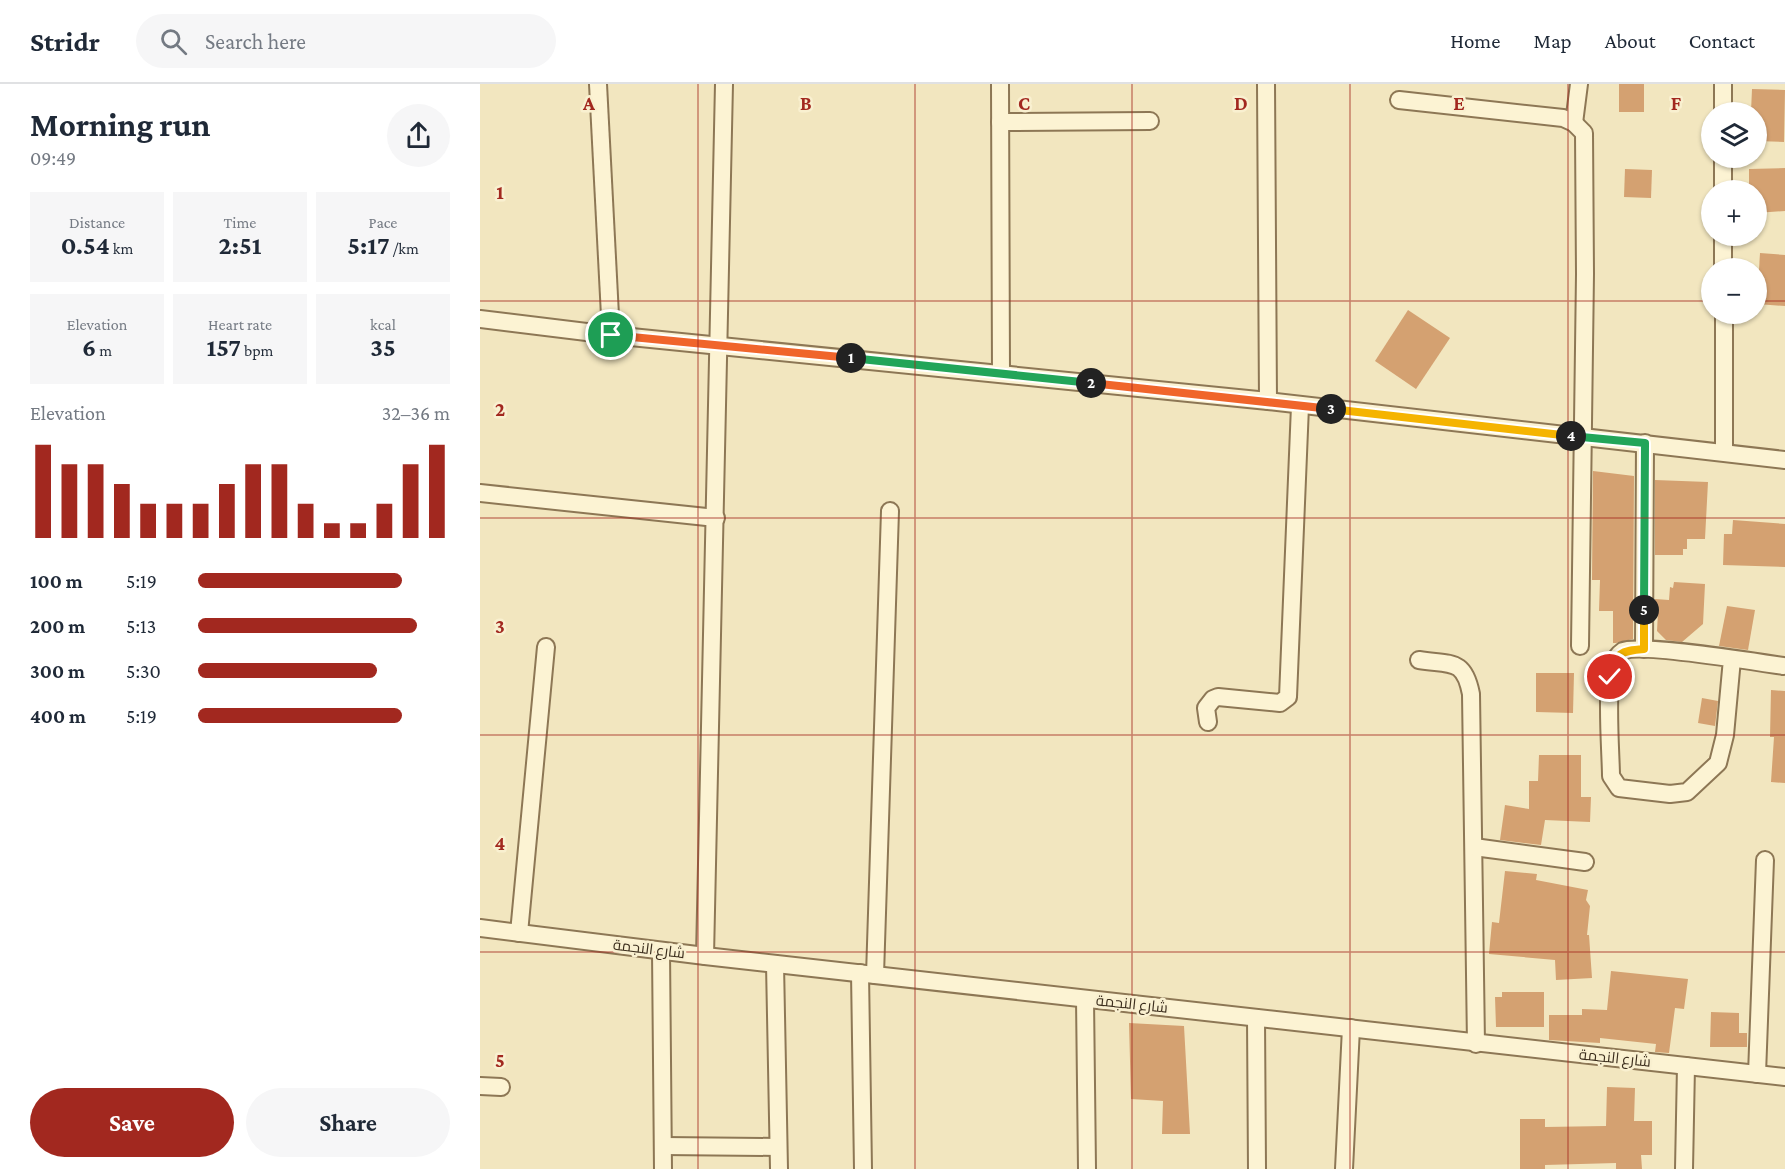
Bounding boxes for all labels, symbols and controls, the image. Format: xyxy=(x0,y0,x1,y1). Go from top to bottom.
search box xyxy=(136,14,556,68)
icon: search xyxy=(157,25,190,58)
text: Stridr xyxy=(30,26,100,57)
text: Search here xyxy=(205,29,306,54)
text: Home xyxy=(1450,29,1500,53)
text: Map xyxy=(1533,29,1572,53)
text: About xyxy=(1605,29,1656,53)
text: Contact xyxy=(1689,29,1755,53)
text: A xyxy=(582,92,596,114)
text: B xyxy=(800,92,812,114)
text: C xyxy=(1018,92,1030,114)
text: D xyxy=(1234,92,1248,114)
text: E xyxy=(1453,92,1465,114)
text: F xyxy=(1671,92,1682,114)
map controls xyxy=(1701,102,1767,324)
button: layers xyxy=(1701,102,1767,168)
button: share xyxy=(387,104,450,167)
text: Morning run xyxy=(30,106,211,143)
text: 09:49 xyxy=(30,147,76,169)
button: + xyxy=(1701,180,1767,246)
text: 1 xyxy=(496,181,504,203)
text: Distance xyxy=(69,214,125,231)
text: Time xyxy=(224,214,256,231)
text: Pace xyxy=(369,214,397,231)
text: 0.54 xyxy=(61,231,110,260)
text: 2:51 xyxy=(219,231,261,260)
text: 5:17 xyxy=(347,231,390,260)
text: km xyxy=(110,240,133,257)
text: /km xyxy=(390,240,419,257)
button: − xyxy=(1701,258,1767,324)
pin xyxy=(585,309,636,360)
text: Elevation xyxy=(67,316,127,333)
text: Heart rate xyxy=(208,316,272,333)
text: kcal xyxy=(370,316,396,333)
icon: arrive xyxy=(594,318,627,351)
text: 6 xyxy=(82,333,96,362)
text: 157 xyxy=(207,333,241,362)
text: 35 xyxy=(370,333,396,362)
text: m xyxy=(96,342,112,359)
text: bpm xyxy=(241,342,273,359)
pin: 1 xyxy=(836,343,866,373)
text: 1 xyxy=(848,349,854,366)
pin: 2 xyxy=(1076,368,1106,398)
text: 2 xyxy=(1087,374,1095,391)
pin: 3 xyxy=(1316,394,1346,424)
text: 2 xyxy=(495,398,505,420)
text: 3 xyxy=(1327,400,1335,417)
text: Elevation xyxy=(30,402,106,424)
text: 32–36 m xyxy=(382,402,450,424)
pin: 4 xyxy=(1556,421,1586,451)
text: 4 xyxy=(1567,427,1575,444)
text: 100 m xyxy=(30,570,83,592)
text: 5:19 xyxy=(126,570,157,592)
pin: 5 xyxy=(1629,595,1659,625)
text: 5 xyxy=(1640,601,1648,618)
text: 200 m xyxy=(30,615,85,637)
text: 5:13 xyxy=(126,615,156,637)
text: 3 xyxy=(495,615,505,637)
pin xyxy=(1584,651,1635,702)
text: 300 m xyxy=(30,660,85,682)
text: 5:30 xyxy=(126,660,161,682)
icon: check xyxy=(1593,660,1626,693)
text: 400 m xyxy=(30,705,86,727)
text: 5:19 xyxy=(126,705,157,727)
text: 4 xyxy=(495,832,506,854)
street label: شارع النجمة xyxy=(612,937,686,964)
street label: شارع النجمة xyxy=(1095,992,1169,1019)
street label: شارع النجمة xyxy=(1578,1046,1652,1073)
text: 5 xyxy=(495,1049,505,1071)
button: Save xyxy=(30,1088,234,1157)
button: Share xyxy=(246,1088,450,1157)

